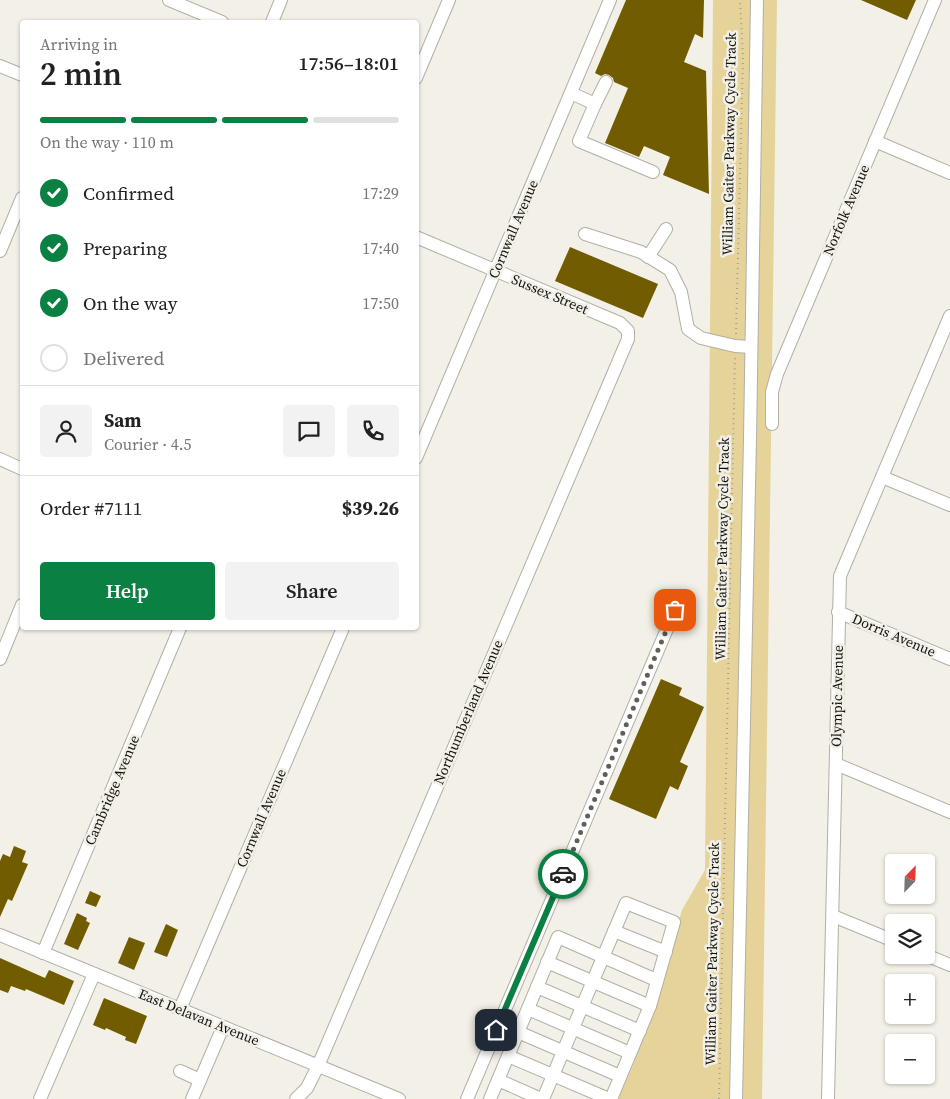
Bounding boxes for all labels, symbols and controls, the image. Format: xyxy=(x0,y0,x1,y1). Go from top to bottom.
street label: William Gaiter Parkway Cycle Track xyxy=(717,32,741,256)
text: Arriving in xyxy=(40,33,118,55)
text: 17:56–18:01 xyxy=(299,50,399,76)
text: 2 min xyxy=(40,52,122,96)
text: On the way · 110 m xyxy=(40,131,174,153)
street label: Norfolk Avenue xyxy=(818,161,874,259)
street label: Cornwall Avenue xyxy=(483,176,543,282)
icon: check xyxy=(40,179,68,207)
text: Confirmed xyxy=(83,180,174,206)
text: 17:29 xyxy=(362,182,399,204)
icon: check xyxy=(40,234,68,262)
text: Preparing xyxy=(83,235,167,261)
text: 17:40 xyxy=(362,237,399,259)
street label: Sussex Street xyxy=(509,269,592,319)
icon: check xyxy=(40,289,68,317)
text: On the way xyxy=(83,290,178,316)
text: 17:50 xyxy=(362,292,399,314)
text: Delivered xyxy=(83,345,164,371)
button: person xyxy=(40,405,92,457)
button: chat xyxy=(283,405,335,457)
button: phone xyxy=(347,405,399,457)
text: Sam xyxy=(104,407,142,433)
text: Courier · 4.5 xyxy=(104,433,192,455)
street label: William Gaiter Parkway Cycle Track xyxy=(710,437,734,661)
text: Order #7111 xyxy=(40,495,142,521)
text: $39.26 xyxy=(342,495,399,521)
button: Help xyxy=(40,562,215,620)
button: Share xyxy=(225,562,399,620)
pin xyxy=(654,589,696,631)
icon: bag xyxy=(661,596,689,624)
street label: Dorris Avenue xyxy=(849,608,939,662)
street label: Northumberland Avenue xyxy=(428,637,508,787)
street label: Olympic Avenue xyxy=(826,645,848,747)
street label: Cambridge Avenue xyxy=(80,732,144,848)
street label: Cornwall Avenue xyxy=(231,765,291,871)
street label: William Gaiter Parkway Cycle Track xyxy=(700,842,724,1066)
courier xyxy=(538,849,588,899)
north arrow xyxy=(885,854,935,904)
map controls xyxy=(885,854,935,1084)
icon: car xyxy=(549,860,577,888)
button: layers xyxy=(885,914,935,964)
button: + xyxy=(885,974,935,1024)
street label: East Delavan Avenue xyxy=(136,984,262,1050)
pin xyxy=(475,1009,517,1051)
icon: home xyxy=(482,1016,510,1044)
button: − xyxy=(885,1034,935,1084)

